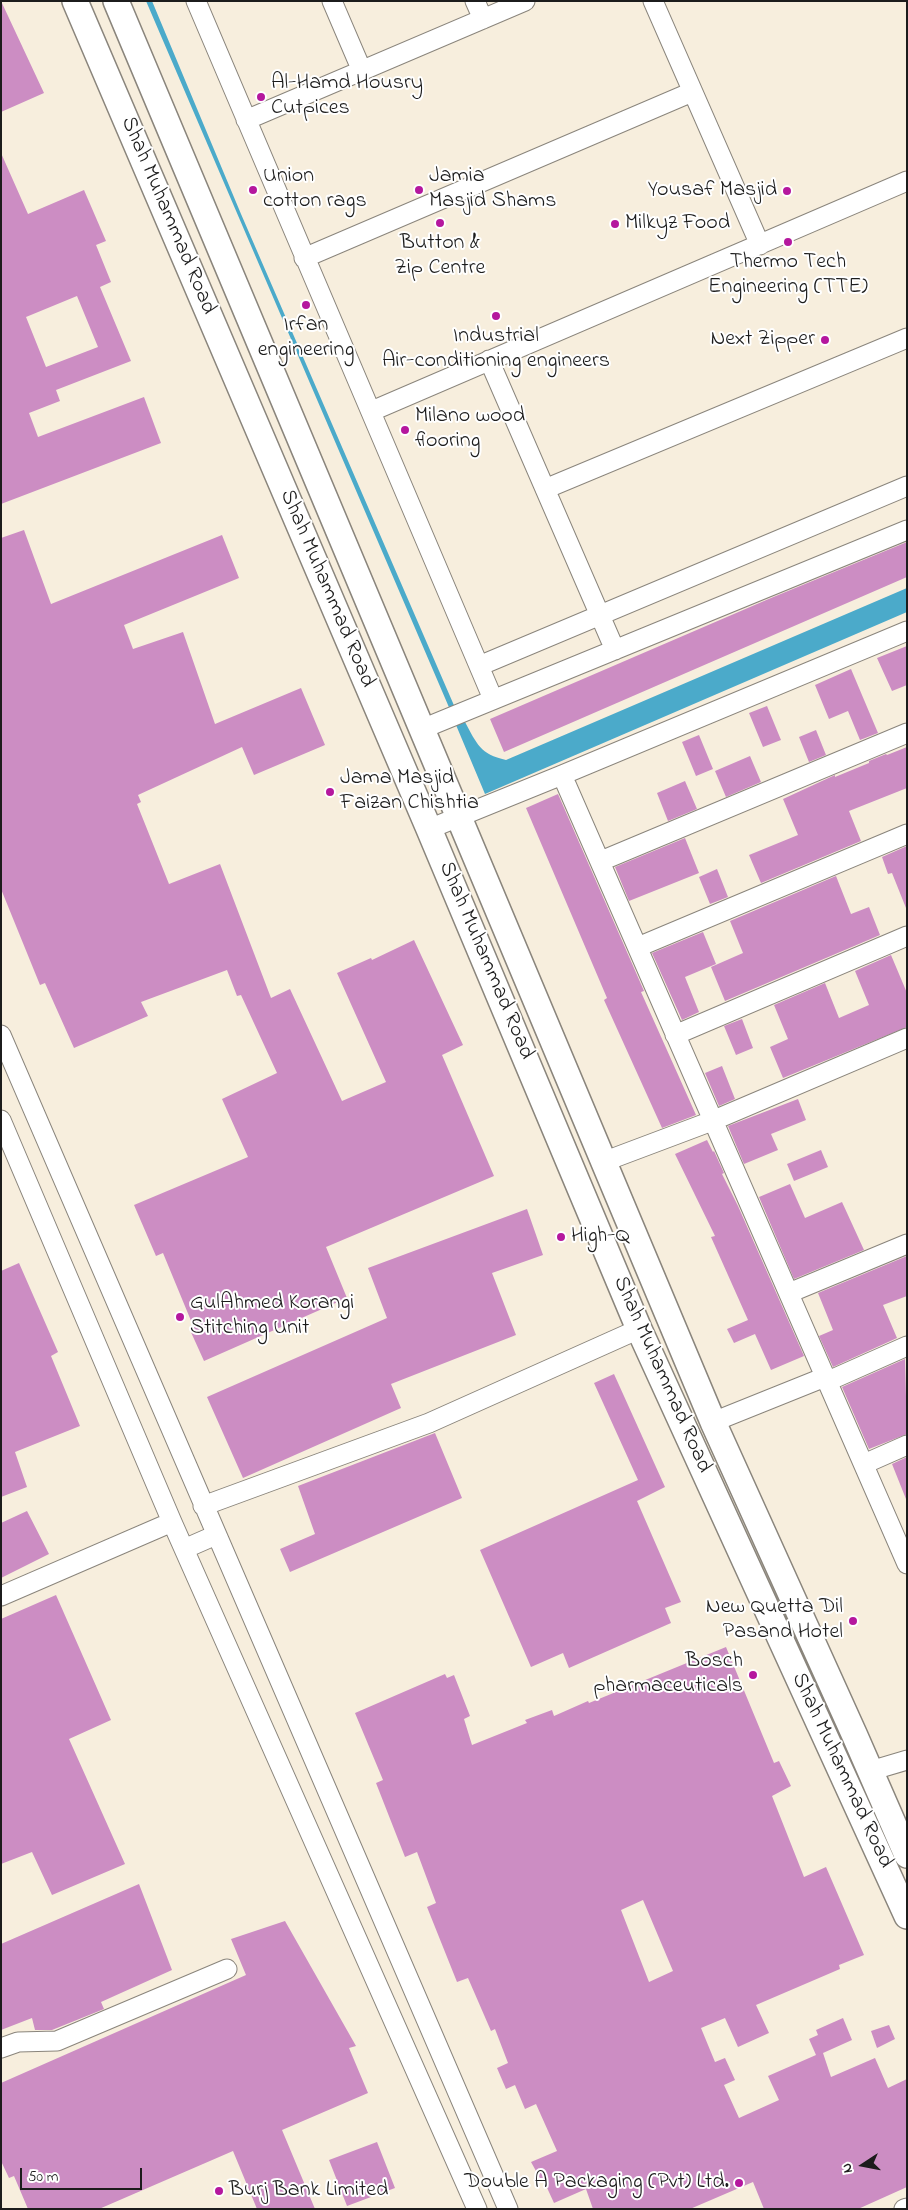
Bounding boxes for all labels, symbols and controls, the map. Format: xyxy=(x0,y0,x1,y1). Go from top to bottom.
place label: Al-Hamd Housry Cutpices xyxy=(271,71,423,122)
marker: Al-Hamd Housry Cutpices xyxy=(255,91,267,103)
street label: Shah Muhammad Road xyxy=(113,113,221,319)
place label: Union cotton rags xyxy=(263,164,367,215)
place label: Jamia Masjid Shams xyxy=(429,164,556,215)
place label: Yousaf Masjid xyxy=(648,178,777,204)
marker: Union cotton rags xyxy=(247,184,259,196)
marker: Jamia Masjid Shams xyxy=(413,184,425,196)
marker: Yousaf Masjid xyxy=(781,185,793,197)
place label: Milkyz Food xyxy=(625,211,730,237)
marker: Button & Zip Centre xyxy=(434,217,446,229)
marker: Milkyz Food xyxy=(609,218,621,230)
place label: Button & Zip Centre xyxy=(395,231,485,282)
marker: Thermo Tech Engineering (TTE) xyxy=(782,236,794,248)
place label: Thermo Tech Engineering (TTE) xyxy=(708,250,868,302)
marker: Irfan engineering xyxy=(300,299,312,311)
marker: Industrial Air-conditioning engineers xyxy=(490,310,502,322)
place label: Irfan engineering xyxy=(258,313,354,364)
place label: Industrial Air-conditioning engineers xyxy=(382,324,610,376)
place label: Next Zipper xyxy=(710,327,815,353)
marker: Next Zipper xyxy=(819,334,831,346)
place label: Milano wood flooring xyxy=(415,404,525,456)
marker: Milano wood flooring xyxy=(399,424,411,436)
street label: Shah Muhammad Road xyxy=(272,486,380,692)
place label: Jama Masjid Faizan Chishtia xyxy=(340,766,479,818)
marker: Jama Masjid Faizan Chishtia xyxy=(324,786,336,798)
street label: Shah Muhammad Road xyxy=(431,858,539,1064)
place label: High-Q xyxy=(571,1224,630,1250)
marker: High-Q xyxy=(555,1231,567,1243)
street label: Shah Muhammad Road xyxy=(606,1273,716,1477)
place label: GulAhmed Korangi Stitching Unit xyxy=(190,1291,354,1342)
marker: GulAhmed Korangi Stitching Unit xyxy=(174,1311,186,1323)
place label: New Quetta Dil Pasand Hotel xyxy=(706,1595,843,1646)
marker: New Quetta Dil Pasand Hotel xyxy=(847,1615,859,1627)
place label: Bosch pharmaceuticals xyxy=(594,1649,743,1700)
marker: Bosch pharmaceuticals xyxy=(747,1669,759,1681)
street label: Shah Muhammad Road xyxy=(784,1669,898,1873)
north arrow xyxy=(838,2140,888,2190)
scale bar xyxy=(22,2158,145,2190)
text: N xyxy=(837,2161,859,2175)
text: 50 m xyxy=(28,2166,58,2188)
place label: Double A Packaging (Pvt) Ltd. xyxy=(464,2170,729,2196)
marker: Double A Packaging (Pvt) Ltd. xyxy=(733,2177,745,2189)
place label: Burj Bank Limited xyxy=(229,2178,388,2204)
marker: Burj Bank Limited xyxy=(213,2185,225,2197)

